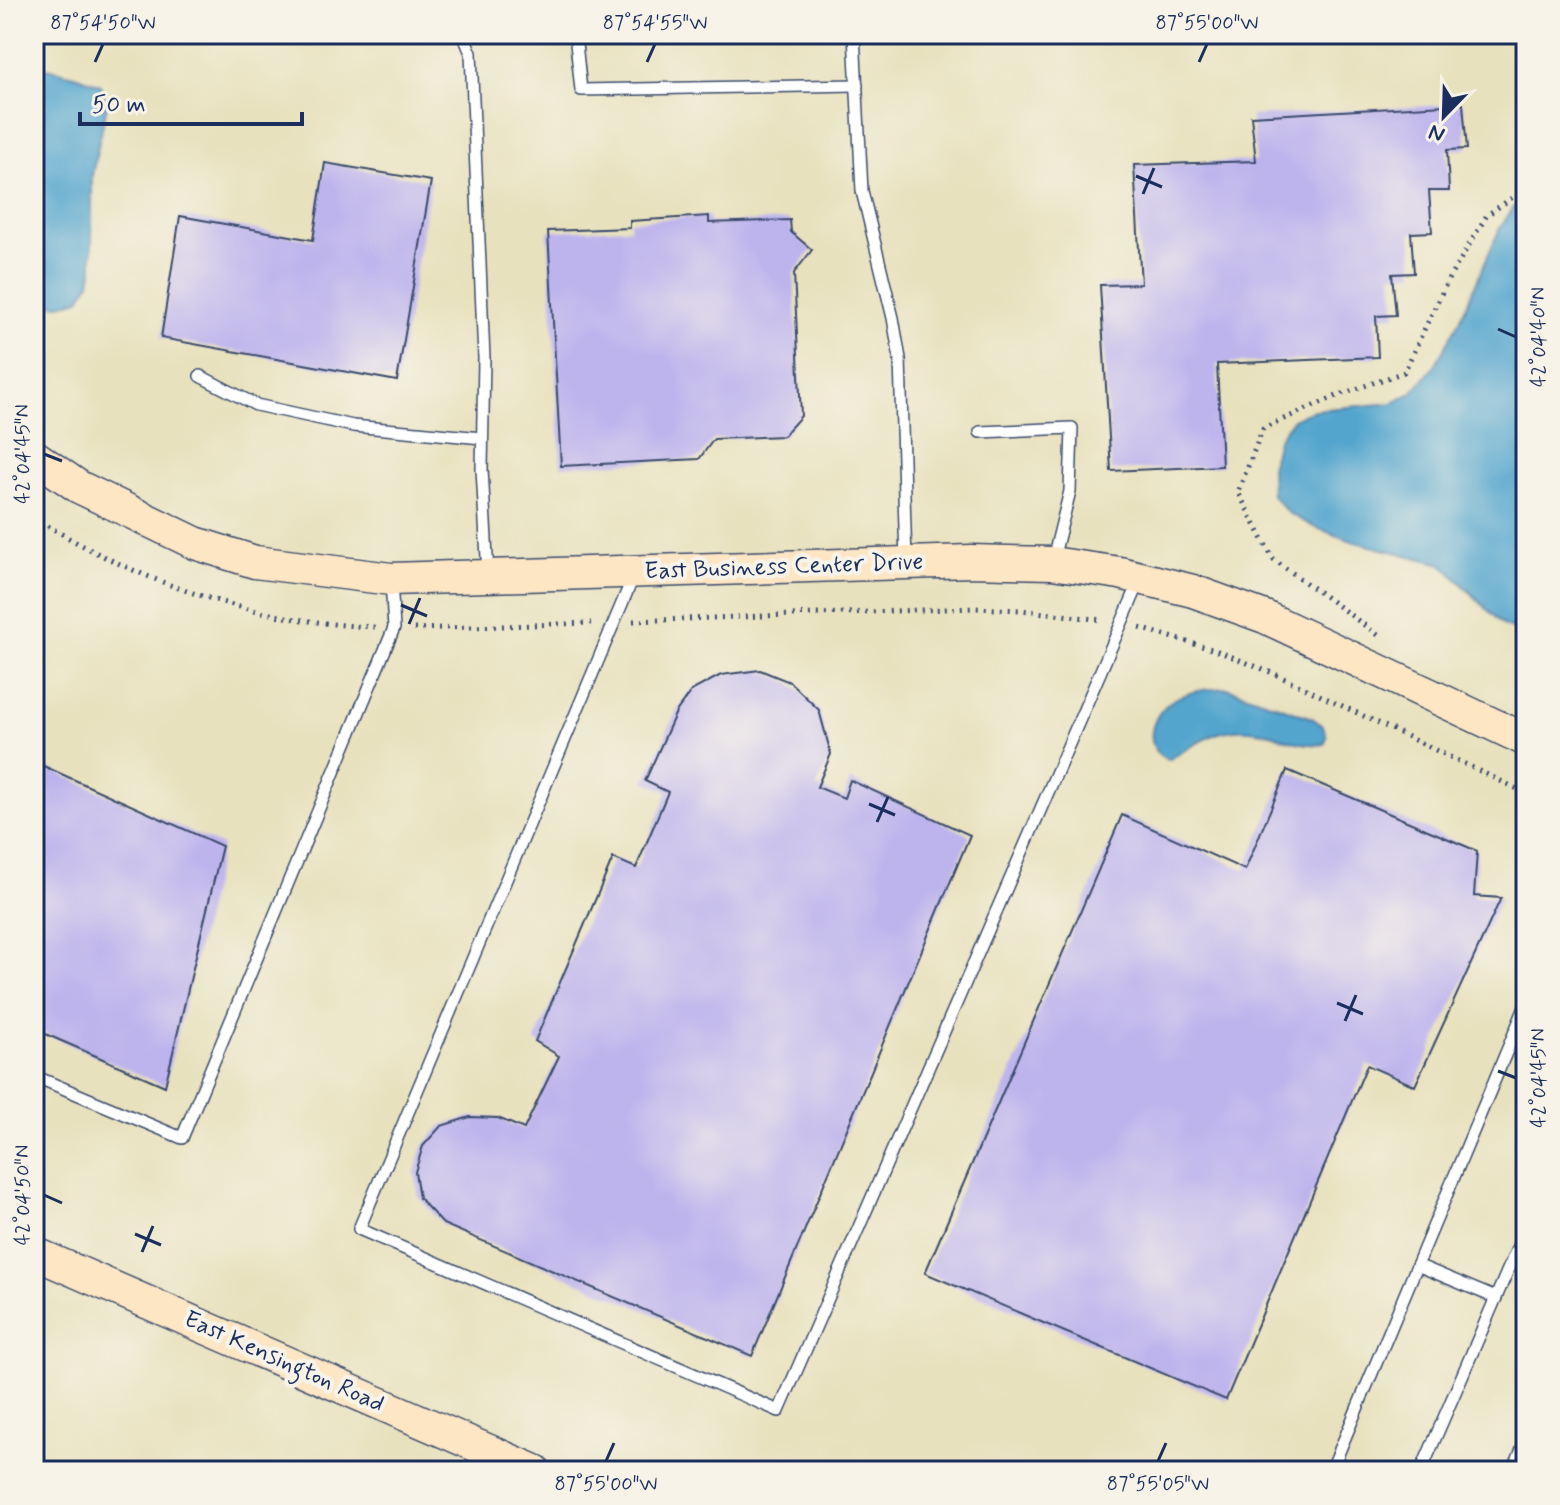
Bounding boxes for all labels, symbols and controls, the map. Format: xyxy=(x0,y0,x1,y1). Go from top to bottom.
text: 87°54'50"W xyxy=(50,10,156,37)
text: 87°54'55"W xyxy=(603,10,707,37)
text: 87°55'00"W xyxy=(1155,10,1259,37)
scale bar xyxy=(80,76,302,126)
north arrow xyxy=(1404,76,1484,156)
text: 50 m xyxy=(92,90,146,121)
text: N xyxy=(1425,117,1449,148)
text: 42°04'40"N xyxy=(1526,287,1553,387)
text: 42°04'45"N xyxy=(10,404,37,504)
street label: East Business Center Drive xyxy=(644,547,924,587)
text: 42°04'45"N xyxy=(1526,1028,1553,1128)
text: 42°04'50"N xyxy=(10,1145,37,1245)
street label: East Kensington Road xyxy=(178,1304,389,1423)
text: 87°55'00"W xyxy=(554,1471,658,1498)
text: 87°55'05"W xyxy=(1107,1471,1209,1498)

